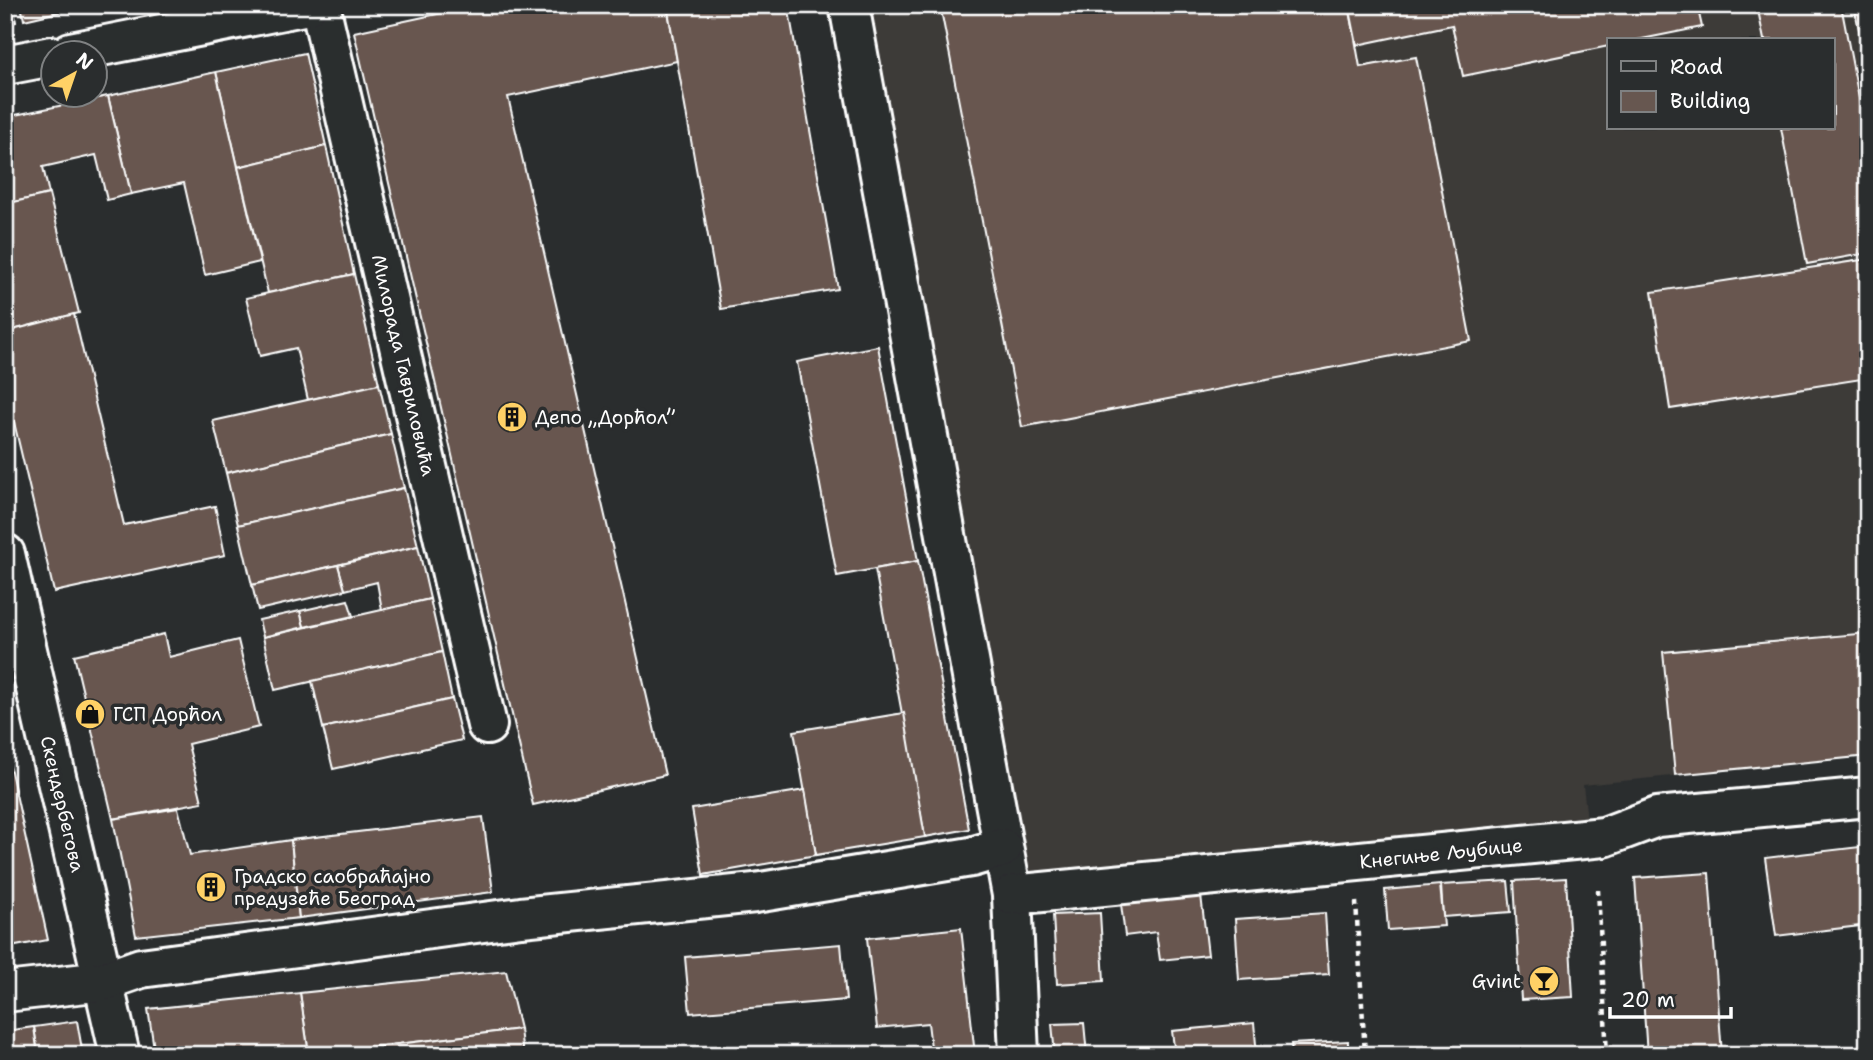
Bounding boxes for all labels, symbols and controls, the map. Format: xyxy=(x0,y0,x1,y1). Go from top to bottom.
north arrow xyxy=(38,38,108,108)
legend xyxy=(1607,38,1834,130)
text: N xyxy=(71,47,98,76)
text: Road xyxy=(1670,53,1723,81)
text: Building xyxy=(1670,87,1750,115)
street label: Милорада Гавриловића xyxy=(366,252,441,478)
building icon: Депо „Дорћол” xyxy=(495,400,529,434)
place label: Депо „Дорћол” xyxy=(535,405,676,430)
shop icon: ГСП Дорћол xyxy=(73,697,107,731)
place label: ГСП Дорћол xyxy=(113,702,223,727)
street label: Скендербегова xyxy=(35,734,90,875)
street label: Кнегиње Љубице xyxy=(1358,833,1524,874)
place label: Градско саобраћајно предузеће Београд xyxy=(234,864,431,911)
building icon: Градско саобраћајно предузеће Београд xyxy=(194,870,228,904)
bar icon: Gvint xyxy=(1527,964,1561,998)
place label: Gvint xyxy=(1472,969,1521,994)
scale bar xyxy=(1610,976,1731,1020)
text: 20 m xyxy=(1621,986,1675,1014)

